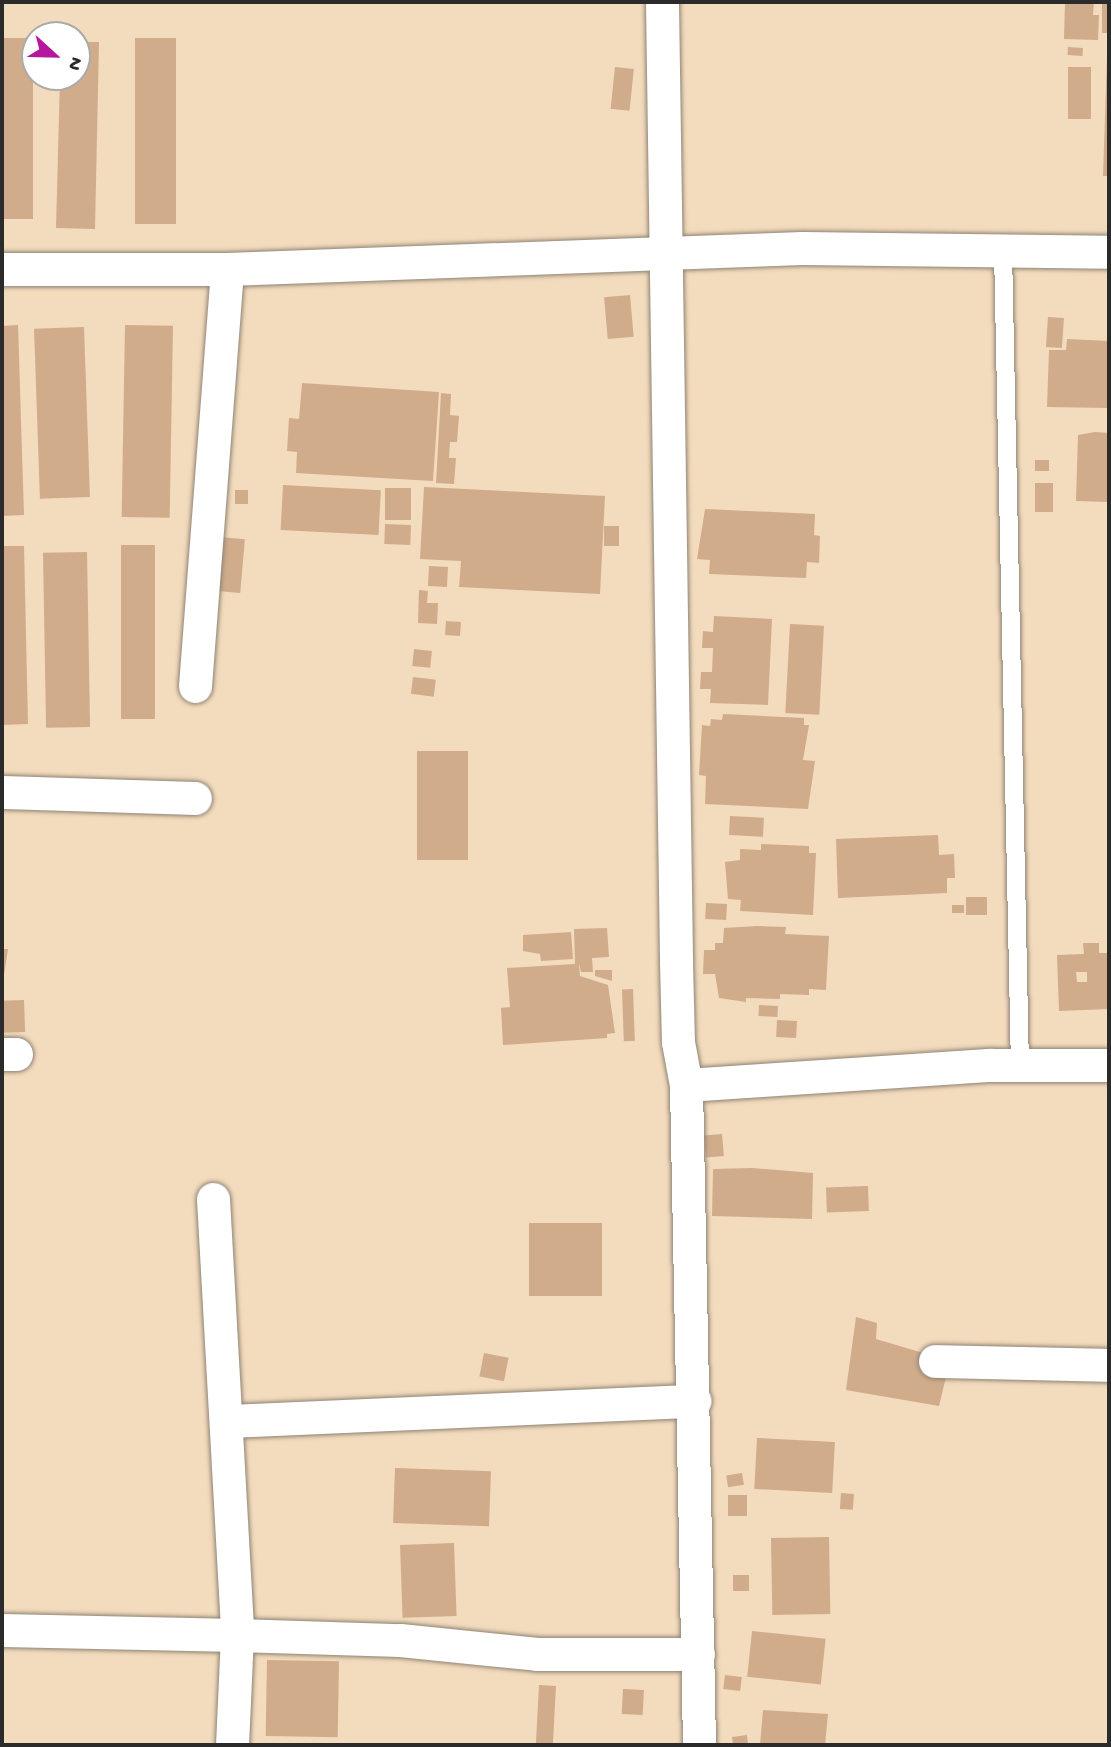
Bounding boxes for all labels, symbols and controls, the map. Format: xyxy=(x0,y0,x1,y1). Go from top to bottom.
north arrow xyxy=(21,21,91,91)
text: N xyxy=(61,53,87,73)

